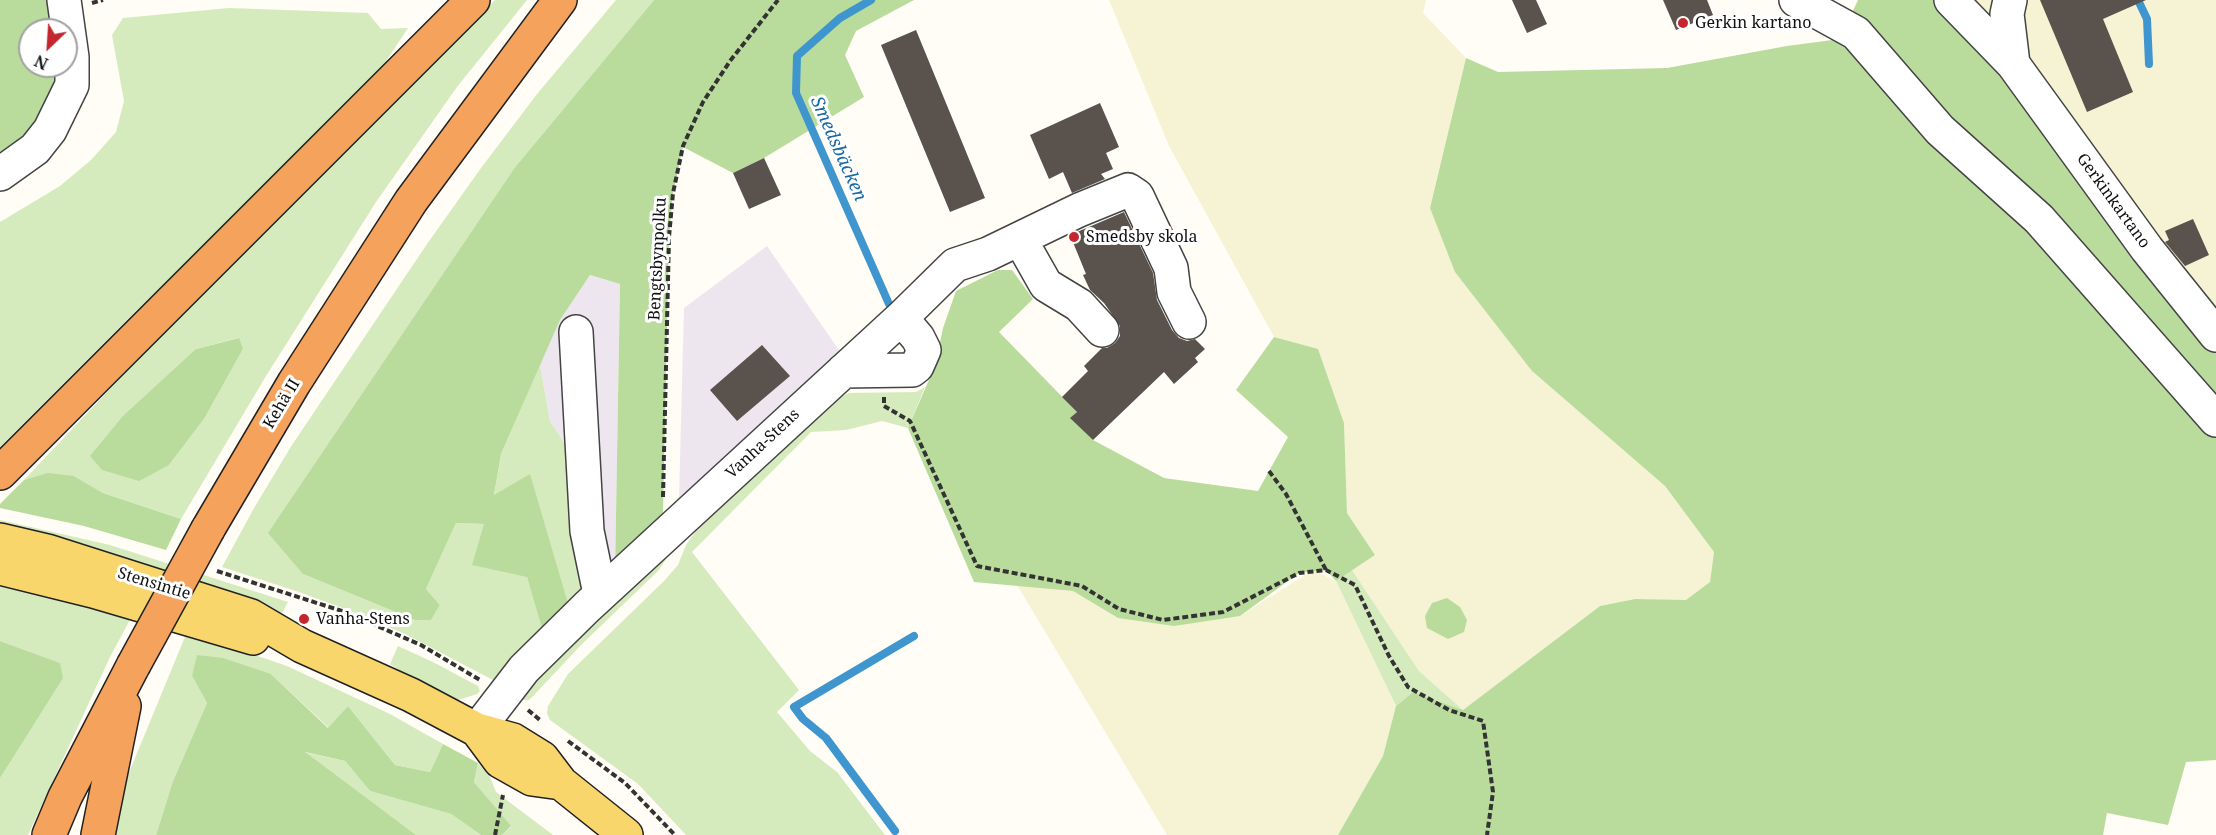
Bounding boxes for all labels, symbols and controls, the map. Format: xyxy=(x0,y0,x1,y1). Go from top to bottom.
place label: Gerkin kartano xyxy=(1695,13,1812,33)
marker: Gerkin kartano xyxy=(1676,16,1690,30)
north arrow xyxy=(18,18,78,78)
text: N xyxy=(31,50,52,75)
water label: Smedsbäcken xyxy=(805,93,871,205)
street label: Gerkinkartano xyxy=(2072,150,2154,252)
street label: Bengtsbynpolku xyxy=(645,197,671,321)
place label: Smedsby skola xyxy=(1086,227,1198,247)
marker: Smedsby skola xyxy=(1067,230,1081,244)
street label: Kehä II xyxy=(260,376,304,432)
street label: Vanha-Stens xyxy=(722,405,804,483)
street label: Stensintie xyxy=(115,564,193,604)
place label: Vanha-Stens xyxy=(316,609,410,629)
marker: Vanha-Stens xyxy=(297,612,311,626)

